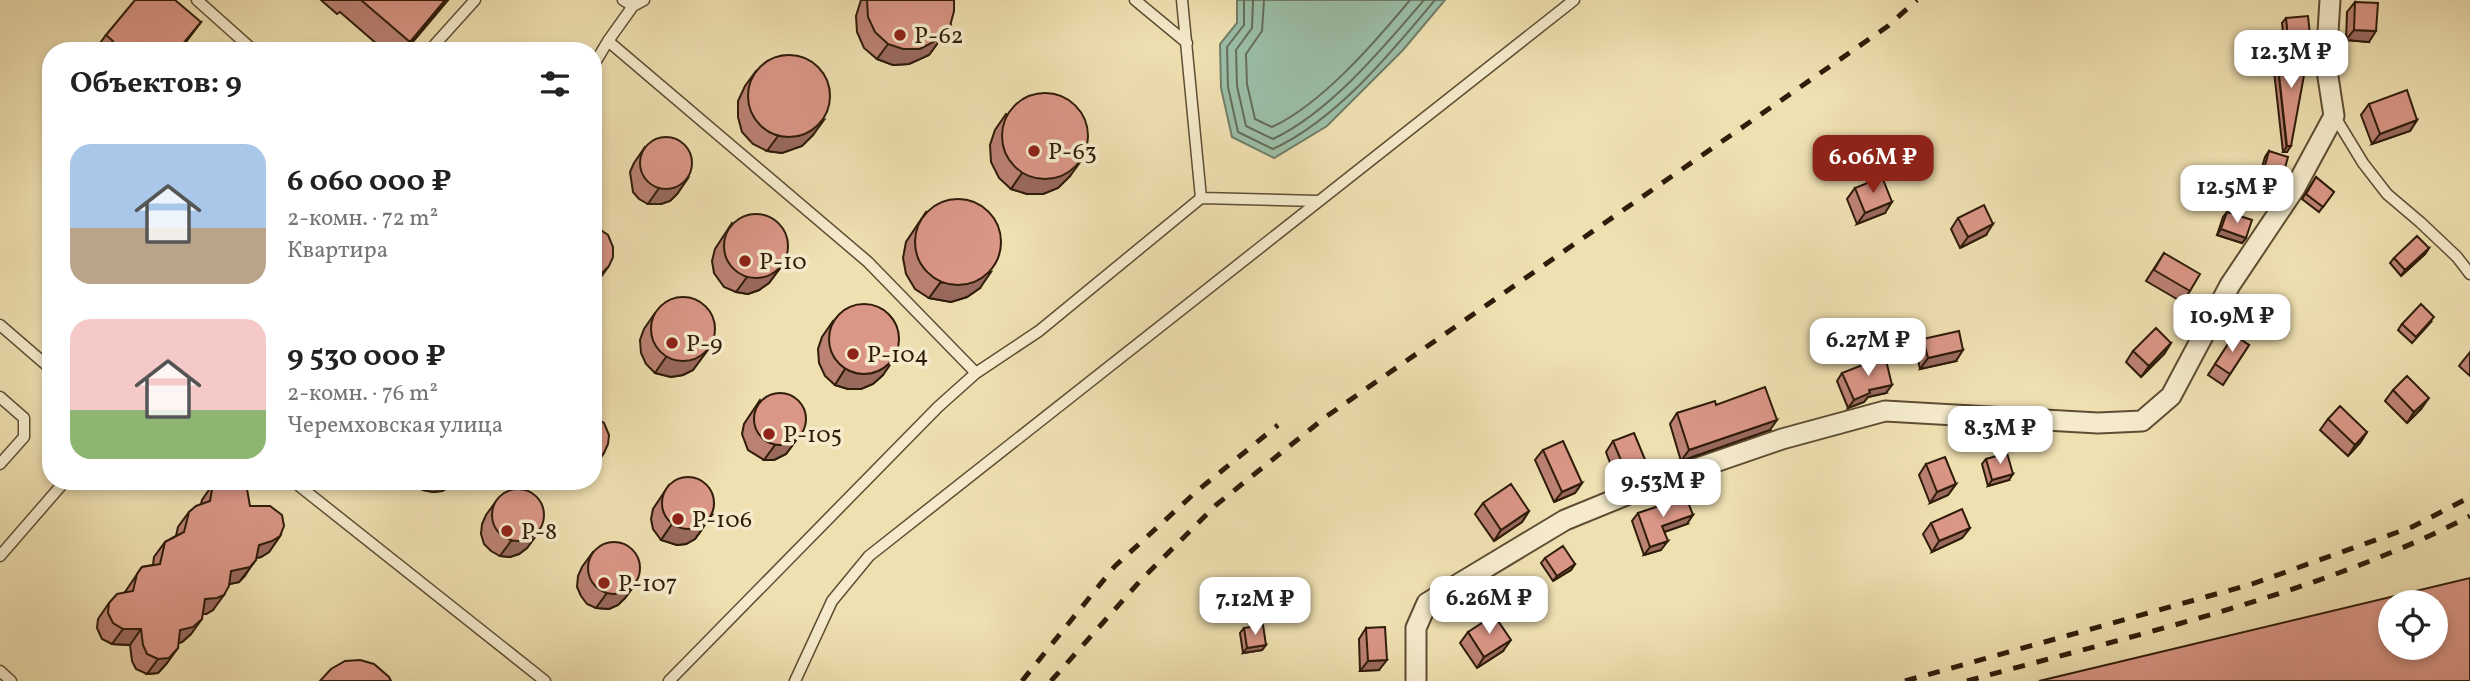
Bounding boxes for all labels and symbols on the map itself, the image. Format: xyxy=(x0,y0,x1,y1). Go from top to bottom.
place label: Р-62 xyxy=(914,20,964,54)
marker: Р-62 xyxy=(892,27,908,43)
pin: 12.3M ₽ xyxy=(2226,31,2356,90)
place label: Р-63 xyxy=(1048,136,1097,170)
pin: 6.06M ₽ xyxy=(1808,136,1938,195)
marker: Р-63 xyxy=(1026,143,1042,159)
pin: 12.5M ₽ xyxy=(2172,166,2302,225)
place label: Р-10 xyxy=(759,246,807,280)
marker: Р-10 xyxy=(737,253,753,269)
pin: 10.9M ₽ xyxy=(2167,294,2297,354)
pin: 6.27M ₽ xyxy=(1803,318,1933,378)
place label: Р-9 xyxy=(686,328,722,362)
marker: Р-9 xyxy=(664,335,680,351)
place label: Р-104 xyxy=(867,339,928,373)
marker: Р-104 xyxy=(845,346,861,362)
pin: 8.3M ₽ xyxy=(1943,406,2057,466)
place label: Р-105 xyxy=(783,419,842,453)
marker: Р-105 xyxy=(761,426,777,442)
pin: 9.53M ₽ xyxy=(1598,460,1728,519)
place label: Р-106 xyxy=(692,504,752,538)
marker: Р-106 xyxy=(670,511,686,527)
place label: Р-8 xyxy=(521,516,557,550)
marker: Р-8 xyxy=(499,523,515,539)
place label: Р-107 xyxy=(618,568,677,602)
marker: Р-107 xyxy=(596,575,612,591)
pin: 6.26M ₽ xyxy=(1424,576,1554,636)
pin: 7.12M ₽ xyxy=(1190,578,1320,637)

